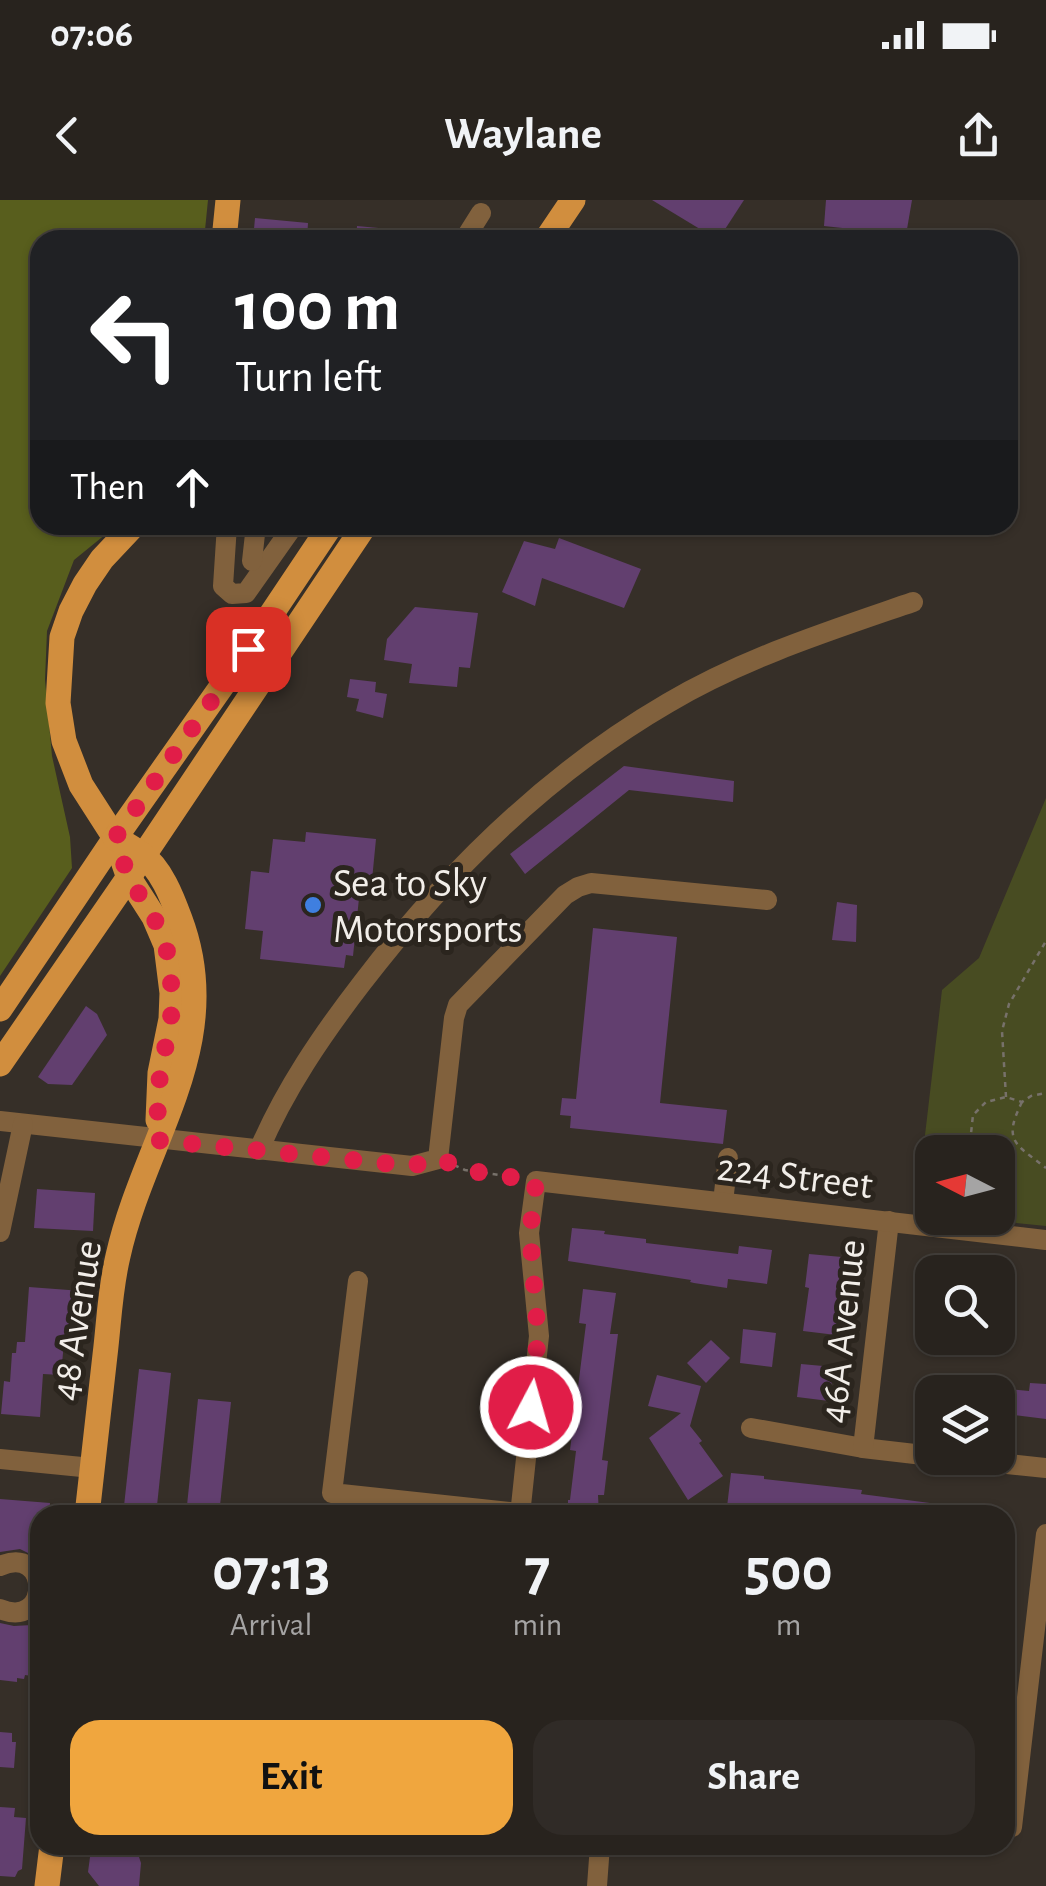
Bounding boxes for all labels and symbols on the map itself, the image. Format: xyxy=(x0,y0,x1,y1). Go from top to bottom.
pin xyxy=(206,607,291,692)
place label: Sea to Sky Motorsports xyxy=(333,864,523,950)
marker: Sea to Sky Motorsports xyxy=(302,894,324,916)
north arrow xyxy=(915,1135,1015,1235)
street label: 224 Street xyxy=(715,1148,875,1206)
street label: 48 Avenue xyxy=(45,1237,109,1403)
street label: 46A Avenue xyxy=(813,1237,873,1425)
position arrow xyxy=(479,1355,583,1459)

